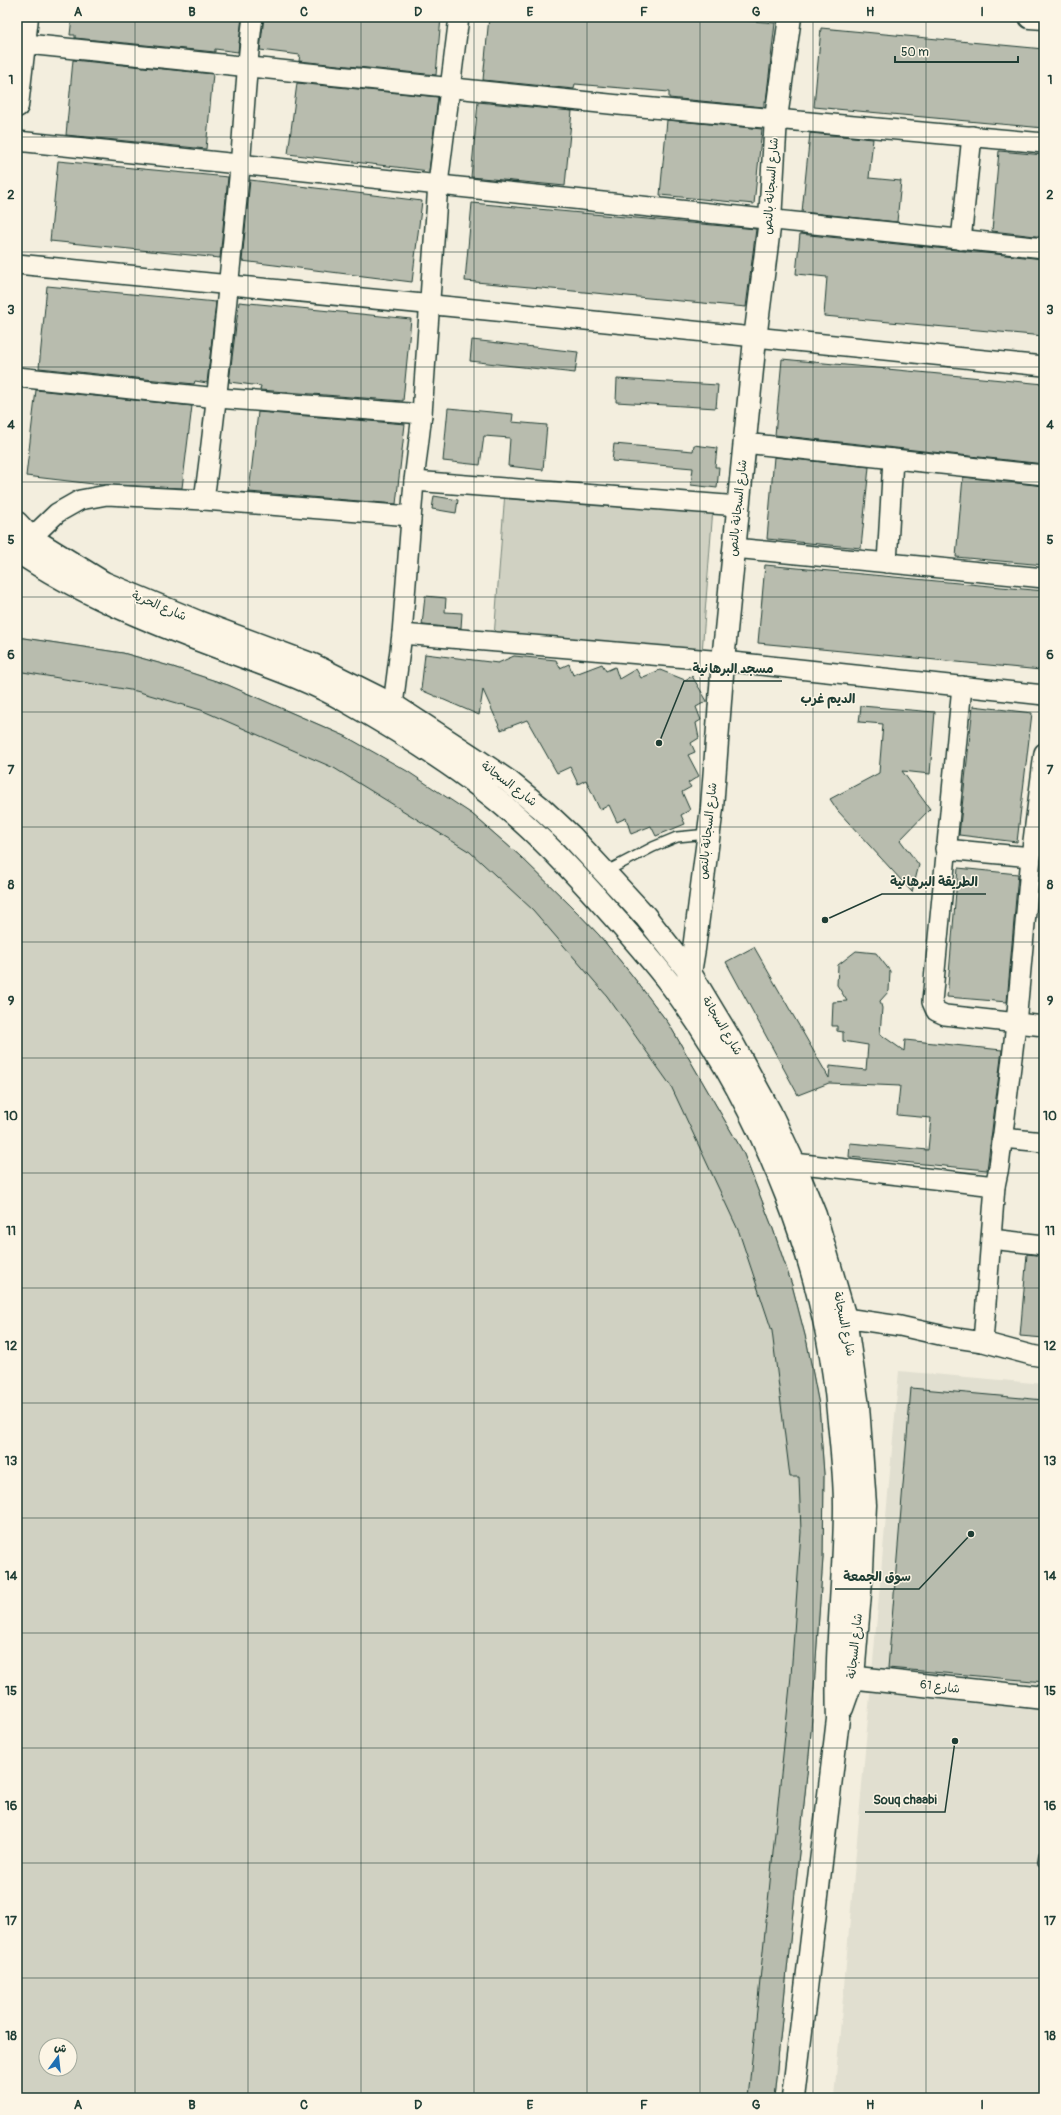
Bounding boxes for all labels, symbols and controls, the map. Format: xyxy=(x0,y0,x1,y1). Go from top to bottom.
text: A xyxy=(74,4,83,20)
text: B xyxy=(188,4,196,20)
text: C xyxy=(300,4,308,20)
text: D xyxy=(414,4,422,20)
text: E xyxy=(527,4,534,20)
text: F xyxy=(640,4,648,20)
text: G xyxy=(752,4,761,20)
text: H xyxy=(866,4,874,20)
text: I xyxy=(980,4,984,20)
scale bar xyxy=(895,38,1018,64)
text: 50 m xyxy=(901,45,929,60)
text: 1 xyxy=(8,72,14,88)
text: 1 xyxy=(1047,72,1053,88)
street label: شارع السجانة بالنص xyxy=(760,137,783,235)
text: 2 xyxy=(7,187,15,203)
text: 2 xyxy=(1046,187,1054,203)
text: 3 xyxy=(7,302,15,318)
text: 3 xyxy=(1046,302,1054,318)
text: 4 xyxy=(7,417,15,433)
text: 4 xyxy=(1046,417,1054,433)
street label: شارع السجانة بالنص xyxy=(725,459,752,557)
text: 5 xyxy=(7,532,15,548)
text: 5 xyxy=(1046,532,1054,548)
street label: شارع الحرية xyxy=(129,588,189,625)
text: 6 xyxy=(7,647,15,663)
text: 6 xyxy=(1046,647,1054,663)
callout: مسجد البرهانية xyxy=(684,656,782,681)
text: مسجد البرهانية xyxy=(692,661,774,677)
district label: الديم غرب xyxy=(801,691,855,709)
street label: شارع السجانة xyxy=(478,758,540,811)
text: 7 xyxy=(8,762,15,778)
text: 7 xyxy=(1047,762,1054,778)
street label: شارع السجانة بالنص xyxy=(695,782,722,880)
callout: الطريقة البرهانية xyxy=(882,869,986,894)
text: الطريقة البرهانية xyxy=(890,874,978,890)
text: 8 xyxy=(8,877,15,893)
text: 8 xyxy=(1047,877,1054,893)
text: 9 xyxy=(8,993,15,1009)
text: 9 xyxy=(1047,993,1054,1009)
street label: شارع السجانة xyxy=(698,994,745,1059)
text: 10 xyxy=(4,1108,18,1124)
text: 10 xyxy=(1043,1108,1057,1124)
text: 11 xyxy=(6,1223,16,1239)
text: 11 xyxy=(1045,1223,1055,1239)
street label: شارع السجانة xyxy=(829,1290,858,1358)
text: 12 xyxy=(5,1338,17,1354)
text: 12 xyxy=(1044,1338,1056,1354)
text: 13 xyxy=(5,1453,17,1469)
text: 13 xyxy=(1044,1453,1056,1469)
callout: سوق الجمعة xyxy=(835,1564,919,1589)
text: 14 xyxy=(5,1568,18,1584)
text: 14 xyxy=(1044,1568,1057,1584)
text: سوق الجمعة xyxy=(843,1569,911,1585)
street label: شارع السجانة xyxy=(844,1612,867,1680)
street label: شارع 61 xyxy=(919,1677,961,1698)
text: 15 xyxy=(5,1683,17,1699)
text: 15 xyxy=(1044,1683,1056,1699)
callout: Souq chaabi xyxy=(865,1787,945,1812)
text: Souq chaabi xyxy=(873,1792,937,1808)
text: 16 xyxy=(5,1798,18,1814)
text: 16 xyxy=(1044,1798,1057,1814)
text: 17 xyxy=(5,1913,17,1929)
text: 17 xyxy=(1044,1913,1056,1929)
text: 18 xyxy=(5,2028,17,2044)
text: 18 xyxy=(1044,2028,1056,2044)
north arrow xyxy=(38,2037,78,2077)
text: ش xyxy=(53,2040,68,2056)
text: A xyxy=(74,2097,83,2113)
text: B xyxy=(188,2097,196,2113)
text: C xyxy=(300,2097,308,2113)
text: D xyxy=(414,2097,422,2113)
text: E xyxy=(527,2097,534,2113)
text: F xyxy=(640,2097,648,2113)
text: G xyxy=(752,2097,761,2113)
text: H xyxy=(866,2097,874,2113)
text: I xyxy=(980,2097,984,2113)

